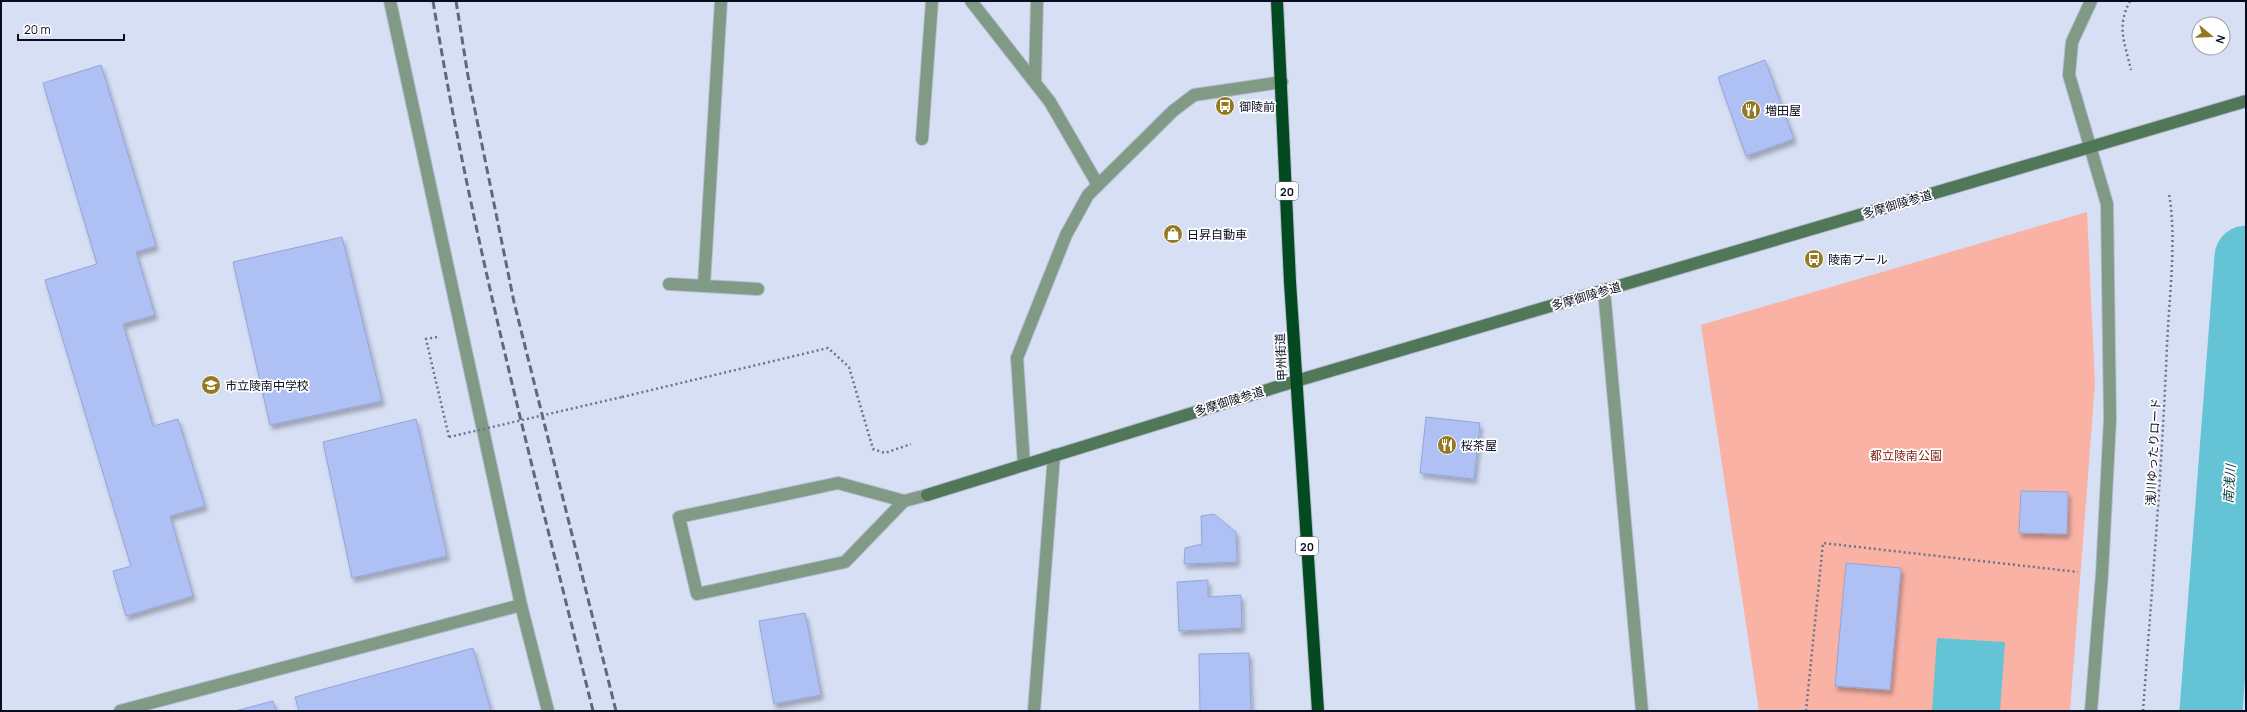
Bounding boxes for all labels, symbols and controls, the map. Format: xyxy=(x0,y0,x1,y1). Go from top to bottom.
scale bar xyxy=(18,16,124,42)
north arrow xyxy=(2191,16,2231,56)
text: 20 m xyxy=(24,21,51,38)
text: N xyxy=(2213,33,2229,46)
bus stop icon: 御陵前 xyxy=(1214,95,1236,117)
place label: 御陵前 xyxy=(1239,98,1275,115)
restaurant icon: 増田屋 xyxy=(1740,99,1762,121)
place label: 増田屋 xyxy=(1765,102,1801,119)
road number: 20 xyxy=(1276,182,1298,200)
street label: 多摩御陵参道 xyxy=(1860,186,1934,222)
shop icon: 日昇自動車 xyxy=(1162,223,1184,245)
place label: 日昇自動車 xyxy=(1187,226,1247,243)
bus stop icon: 陵南プール xyxy=(1803,248,1825,270)
place label: 陵南プール xyxy=(1828,251,1888,268)
street label: 多摩御陵参道 xyxy=(1549,278,1623,314)
street label: 甲州街道 xyxy=(1271,333,1291,381)
school or university icon: 市立陵南中学校 xyxy=(200,374,222,396)
place label: 市立陵南中学校 xyxy=(225,377,309,394)
street label: 多摩御陵参道 xyxy=(1192,382,1266,420)
street label: 浅川ゆったりロード xyxy=(2142,398,2164,506)
restaurant icon: 桜茶屋 xyxy=(1436,434,1458,456)
place label: 桜茶屋 xyxy=(1461,437,1497,454)
park label: 都立陵南公園 xyxy=(1870,447,1942,464)
water label: 南浅川 xyxy=(2219,462,2239,504)
road number: 20 xyxy=(1296,537,1318,555)

